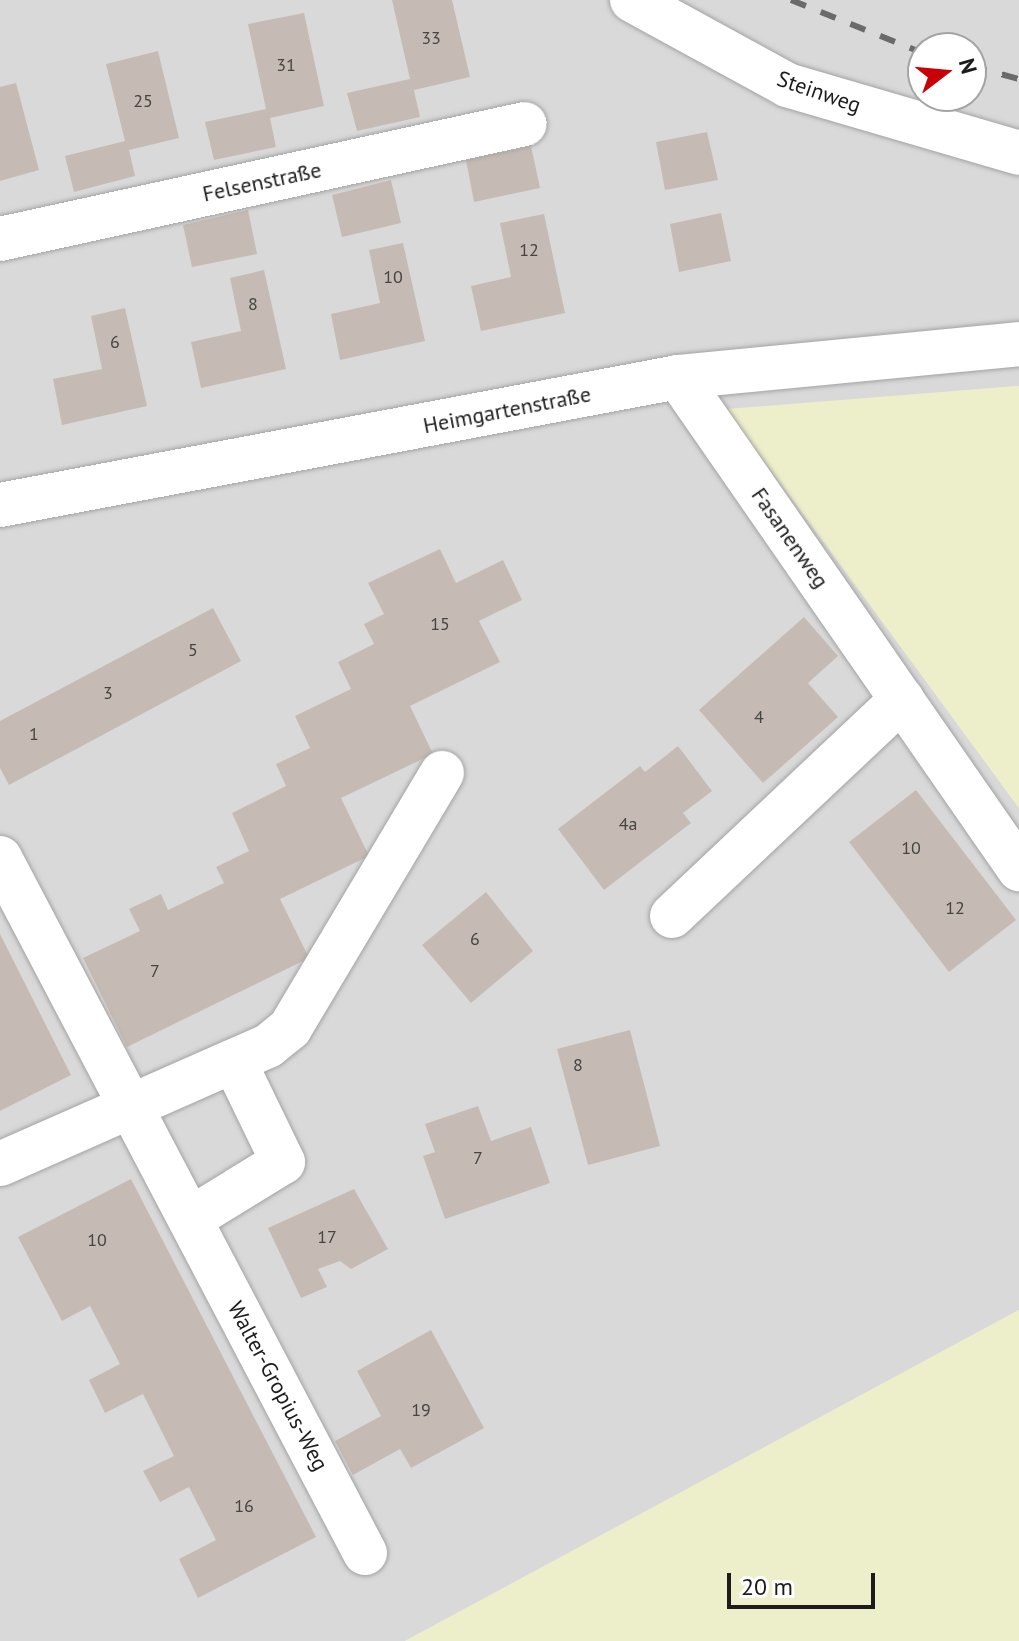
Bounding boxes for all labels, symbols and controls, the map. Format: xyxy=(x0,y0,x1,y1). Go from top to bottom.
house number: 33 xyxy=(421,27,441,49)
north arrow xyxy=(907,32,987,112)
house number: 31 xyxy=(276,54,296,76)
text: N xyxy=(953,55,984,77)
street label: Steinweg xyxy=(774,65,864,119)
house number: 25 xyxy=(133,90,153,112)
street label: Felsenstraße xyxy=(200,157,324,207)
house number: 12 xyxy=(519,239,539,261)
house number: 10 xyxy=(383,266,403,288)
house number: 8 xyxy=(248,293,258,315)
house number: 6 xyxy=(110,331,120,353)
street label: Heimgartenstraße xyxy=(421,381,593,439)
street label: Fasanenweg xyxy=(746,483,834,593)
house number: 15 xyxy=(430,613,450,635)
house number: 5 xyxy=(188,639,198,661)
house number: 3 xyxy=(103,682,113,704)
house number: 4 xyxy=(754,706,764,728)
house number: 1 xyxy=(29,723,39,745)
house number: 4a xyxy=(619,813,637,835)
house number: 10 xyxy=(901,837,921,859)
house number: 12 xyxy=(945,897,965,919)
house number: 6 xyxy=(470,928,480,950)
house number: 7 xyxy=(150,960,160,982)
house number: 8 xyxy=(573,1054,583,1076)
house number: 7 xyxy=(473,1147,483,1169)
house number: 17 xyxy=(317,1226,337,1248)
house number: 10 xyxy=(87,1229,107,1251)
street label: Walter-Gropius-Weg xyxy=(222,1297,334,1475)
house number: 19 xyxy=(411,1399,431,1421)
house number: 16 xyxy=(234,1495,254,1517)
scale bar xyxy=(731,1557,879,1607)
text: 20 m xyxy=(741,1571,793,1602)

